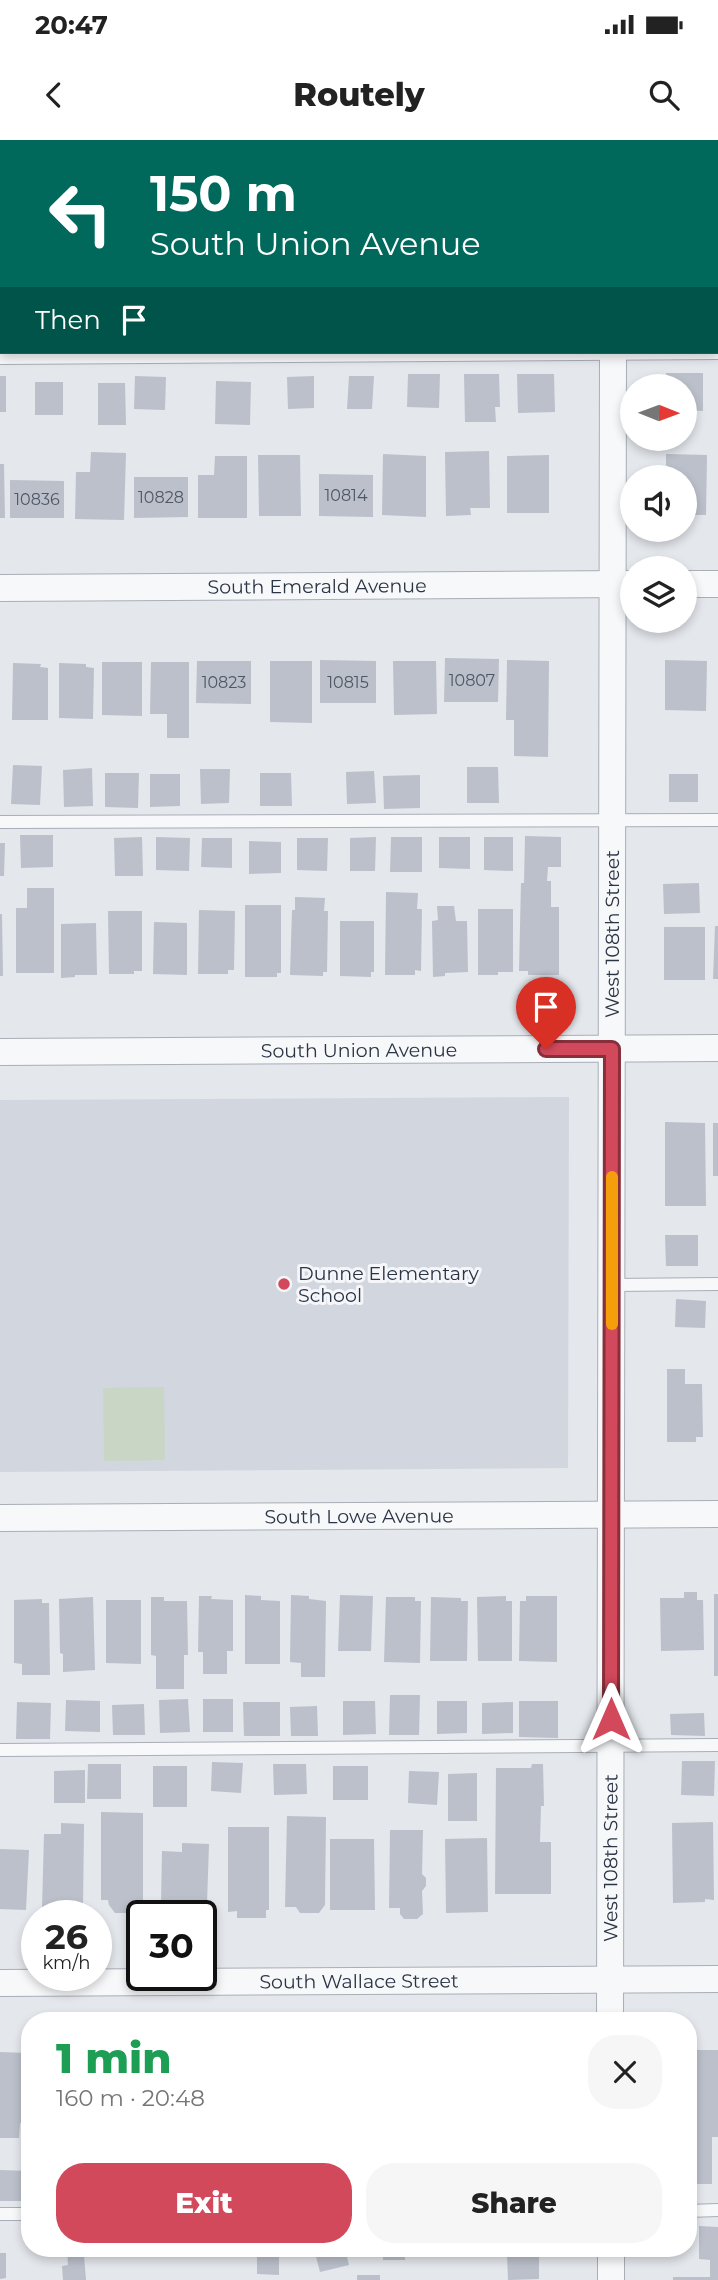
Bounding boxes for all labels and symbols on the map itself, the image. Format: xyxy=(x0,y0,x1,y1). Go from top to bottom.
north arrow xyxy=(620,374,696,452)
house number: 10814 xyxy=(325,486,368,505)
house number: 10828 xyxy=(138,488,184,507)
house number: 10836 xyxy=(14,490,60,509)
street label: South Emerald Avenue xyxy=(207,574,427,598)
house number: 10807 xyxy=(449,671,495,690)
house number: 10823 xyxy=(202,673,246,692)
house number: 10815 xyxy=(327,673,369,692)
street label: West 108th Street xyxy=(600,850,624,1018)
pin xyxy=(516,977,576,1049)
street label: South Union Avenue xyxy=(261,1038,457,1062)
place label: Dunne Elementary School xyxy=(298,1262,479,1307)
marker: Dunne Elementary School xyxy=(276,1276,292,1292)
street label: South Lowe Avenue xyxy=(264,1504,454,1528)
position arrow xyxy=(574,1682,648,1756)
street label: West 108th Street xyxy=(599,1774,622,1942)
speed limit sign: 30 xyxy=(126,1900,217,1991)
street label: South Wallace Street xyxy=(259,1969,459,1993)

